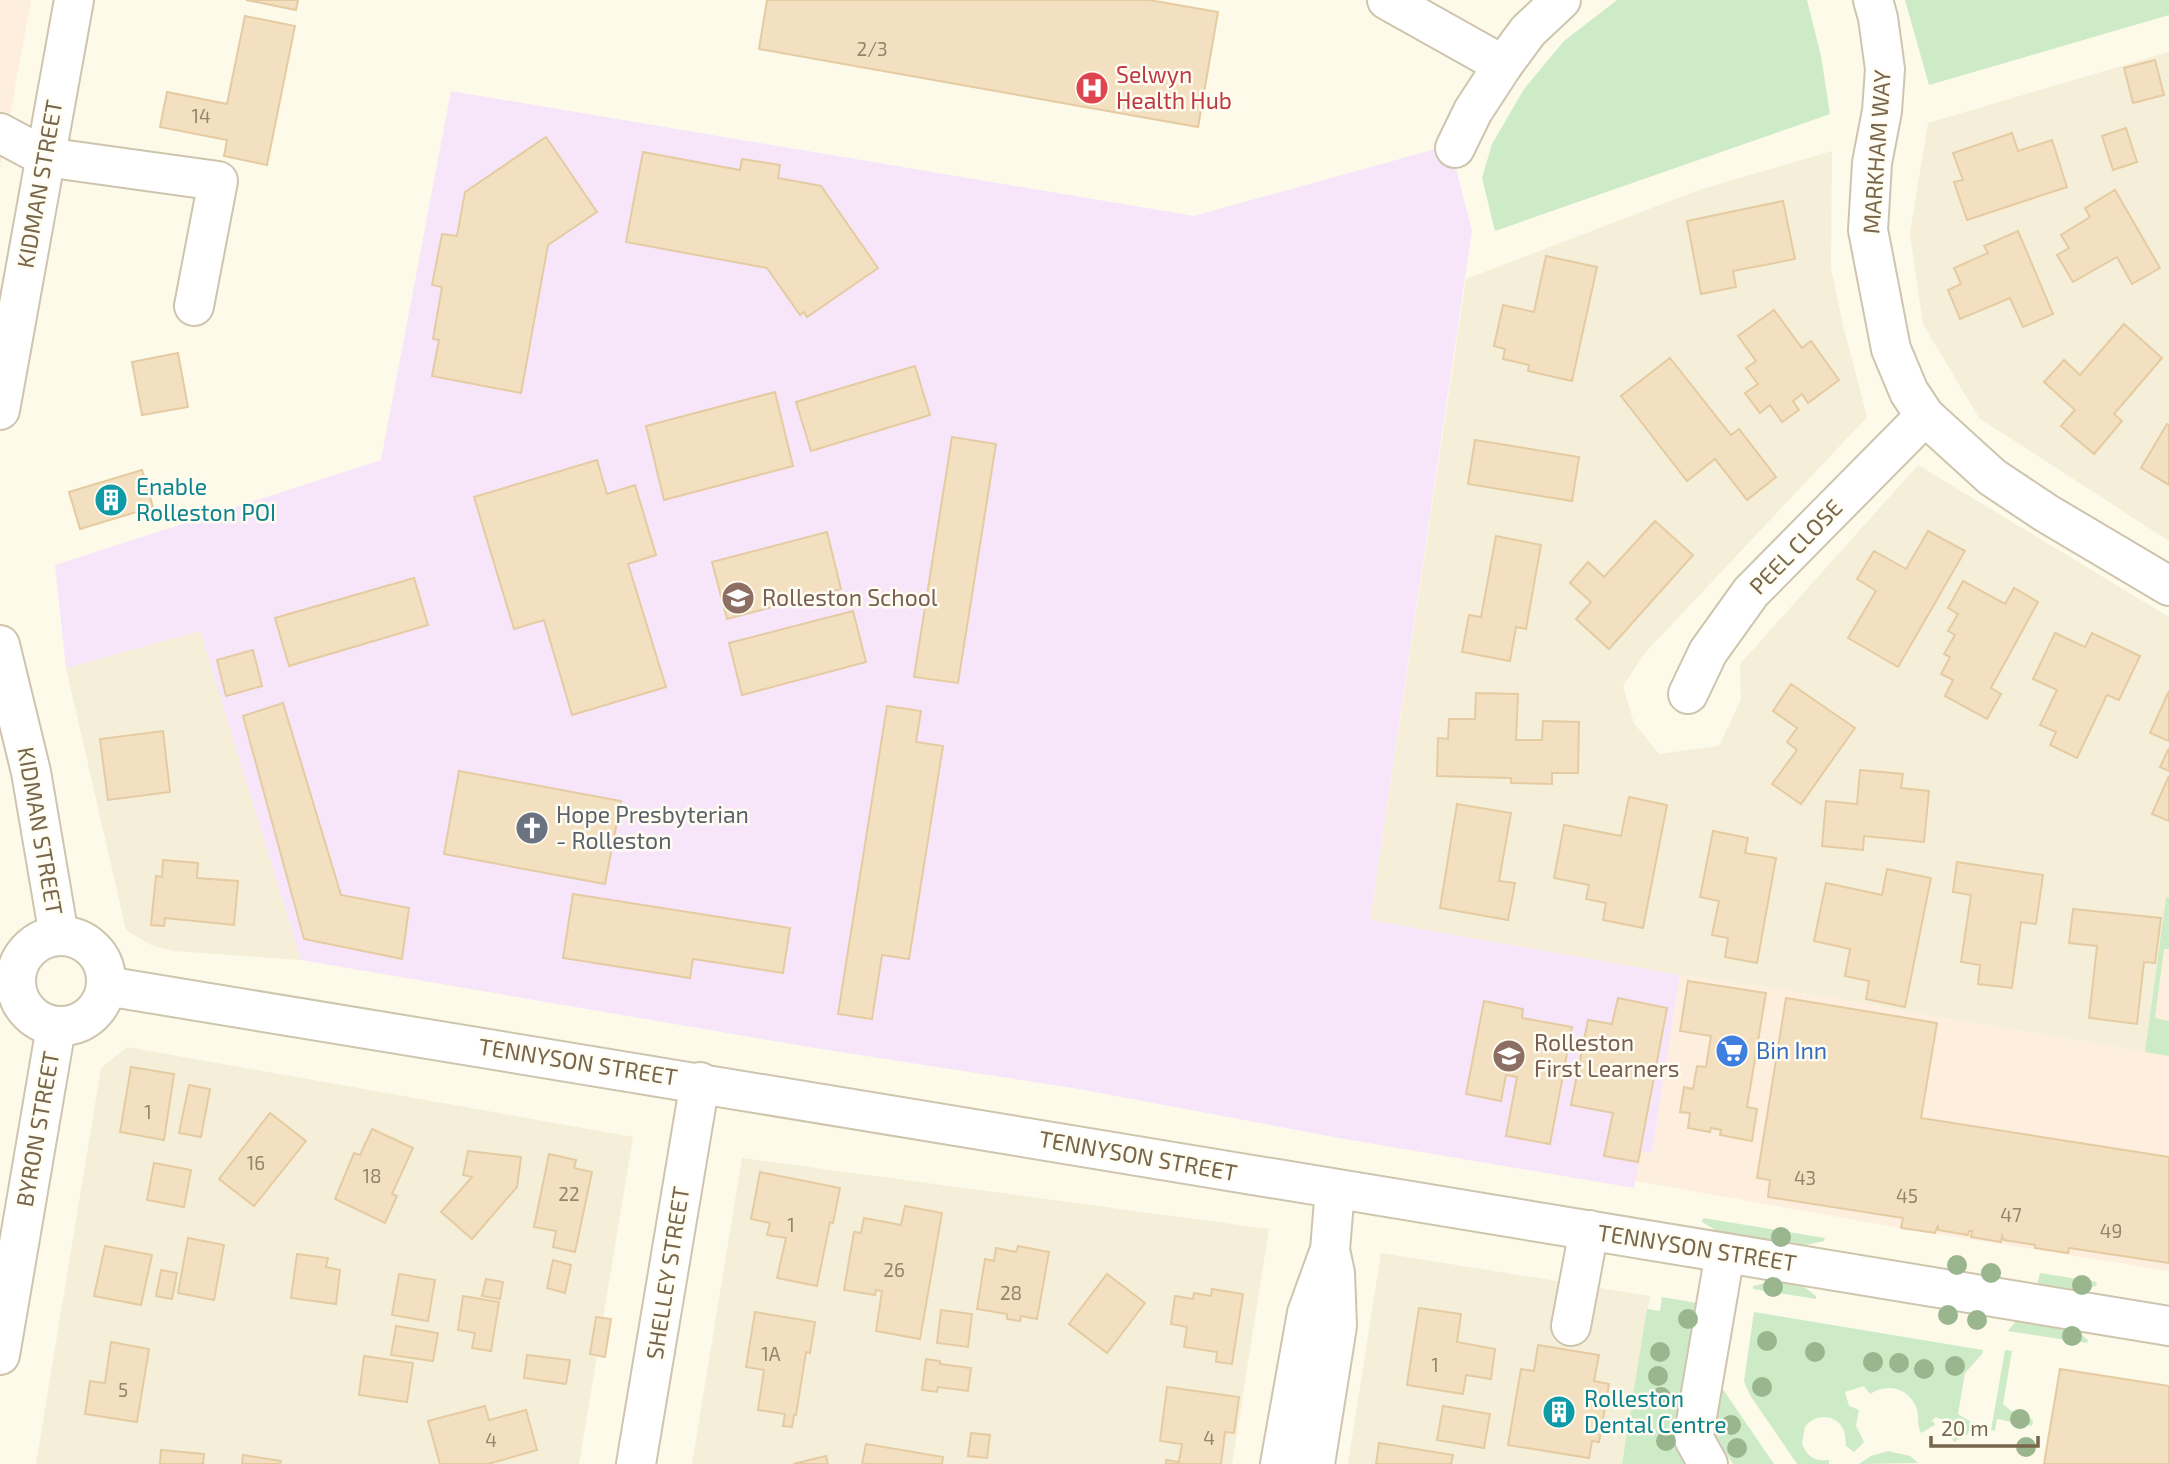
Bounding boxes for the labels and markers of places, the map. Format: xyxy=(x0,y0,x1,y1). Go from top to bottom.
place label: Selwyn Health Hub xyxy=(1116,60,1232,114)
hospital icon: Selwyn Health Hub xyxy=(1073,69,1111,107)
place label: Enable Rolleston POI xyxy=(136,472,276,526)
building icon: Enable Rolleston POI xyxy=(92,481,130,519)
school or university icon: Rolleston School xyxy=(719,579,757,617)
place label: Rolleston School xyxy=(762,583,938,611)
place label: Hope Presbyterian - Rolleston xyxy=(556,800,749,854)
church icon: Hope Presbyterian - Rolleston xyxy=(513,809,551,847)
place label: Rolleston First Learners xyxy=(1534,1028,1680,1082)
supermarket icon: Bin Inn xyxy=(1713,1032,1751,1070)
place label: Bin Inn xyxy=(1756,1036,1827,1064)
school or university icon: Rolleston First Learners xyxy=(1490,1037,1528,1075)
place label: Rolleston Dental Centre xyxy=(1584,1384,1727,1438)
building icon: Rolleston Dental Centre xyxy=(1540,1393,1578,1431)

